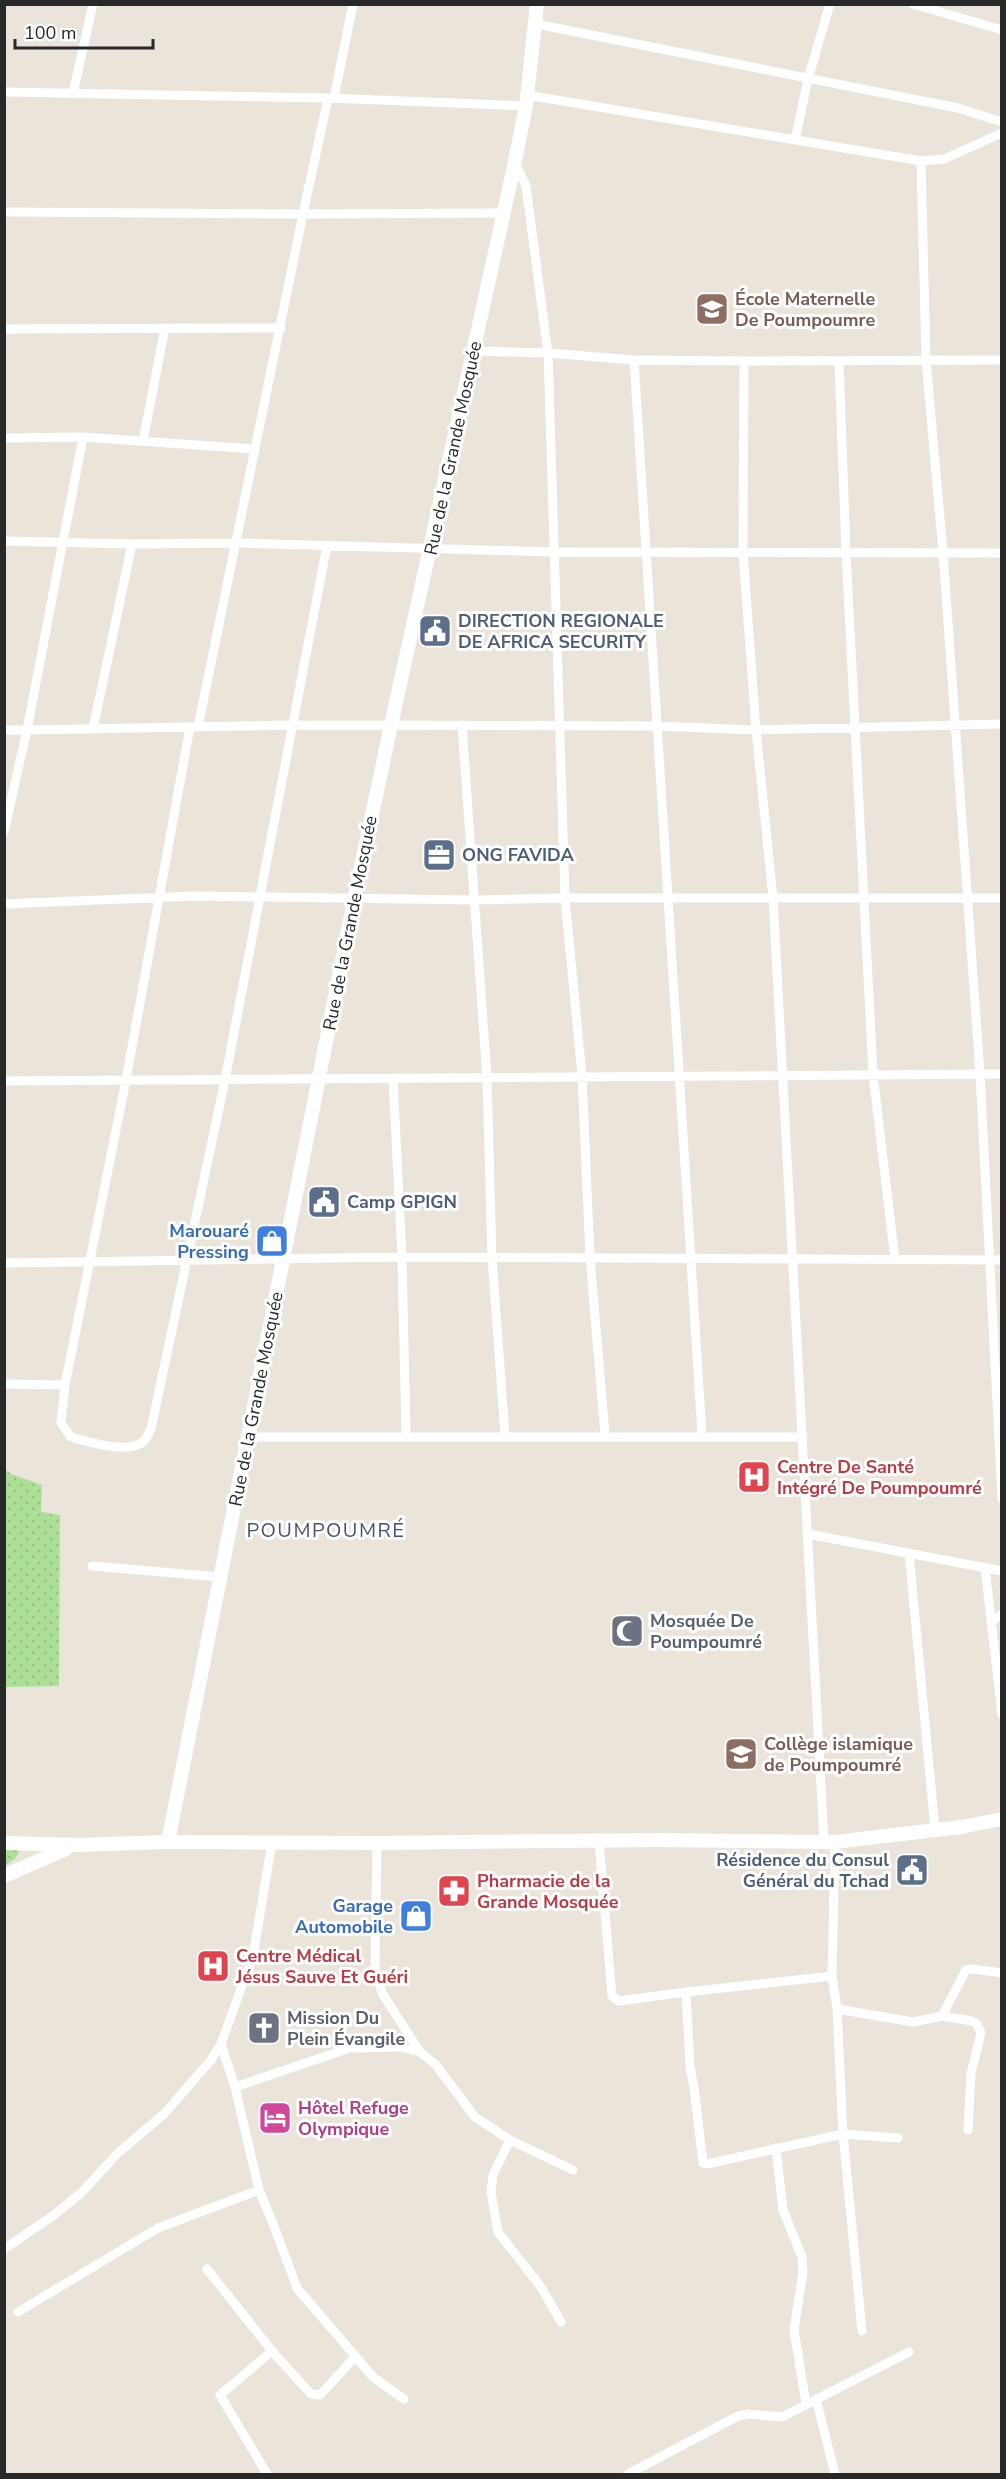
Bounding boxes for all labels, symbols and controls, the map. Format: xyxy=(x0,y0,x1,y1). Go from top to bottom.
scale bar xyxy=(15,12,153,50)
text: 100 m xyxy=(24,21,76,45)
place label: École Maternelle De Poumpoumre xyxy=(735,287,875,332)
school or university icon: École Maternelle De Poumpoumre xyxy=(694,291,730,327)
street label: Rue de la Grande Mosquée xyxy=(419,339,487,557)
place label: DIRECTION REGIONALE DE AFRICA SECURITY xyxy=(458,609,664,654)
public building icon: DIRECTION REGIONALE DE AFRICA SECURITY xyxy=(417,613,453,649)
street label: Rue de la Grande Mosquée xyxy=(317,814,383,1032)
office icon: ONG FAVIDA xyxy=(421,837,457,873)
place label: ONG FAVIDA xyxy=(462,843,574,867)
public building icon: Camp GPIGN xyxy=(306,1184,342,1220)
place label: Camp GPIGN xyxy=(347,1190,457,1214)
place label: Marouaré Pressing xyxy=(169,1219,249,1264)
shop icon: Marouaré Pressing xyxy=(254,1223,290,1259)
street label: Rue de la Grande Mosquée xyxy=(223,1290,289,1508)
place label: Centre De Santé Intégré De Poumpoumré xyxy=(777,1455,982,1500)
hospital icon: Centre De Santé Intégré De Poumpoumré xyxy=(736,1459,772,1495)
district label: POUMPOUMRÉ xyxy=(246,1517,406,1544)
place label: Mosquée De Poumpoumré xyxy=(650,1609,762,1654)
mosque icon: Mosquée De Poumpoumré xyxy=(609,1613,645,1649)
place label: Collège islamique de Poumpoumré xyxy=(764,1732,913,1777)
school or university icon: Collège islamique de Poumpoumré xyxy=(723,1736,759,1772)
place label: Résidence du Consul Général du Tchad xyxy=(716,1848,889,1893)
public building icon: Résidence du Consul Général du Tchad xyxy=(894,1852,930,1888)
place label: Pharmacie de la Grande Mosquée xyxy=(477,1869,619,1914)
pharmacy icon: Pharmacie de la Grande Mosquée xyxy=(436,1873,472,1909)
place label: Garage Automobile xyxy=(295,1894,393,1939)
shop icon: Garage Automobile xyxy=(398,1898,434,1934)
place label: Centre Médical Jésus Sauve Et Guéri xyxy=(235,1944,408,1989)
hospital icon: Centre Médical Jésus Sauve Et Guéri xyxy=(195,1948,231,1984)
place label: Mission Du Plein Évangile xyxy=(287,2006,406,2051)
church icon: Mission Du Plein Évangile xyxy=(246,2010,282,2046)
place label: Hôtel Refuge Olympique xyxy=(298,2096,409,2141)
hotel icon: Hôtel Refuge Olympique xyxy=(257,2100,293,2136)

